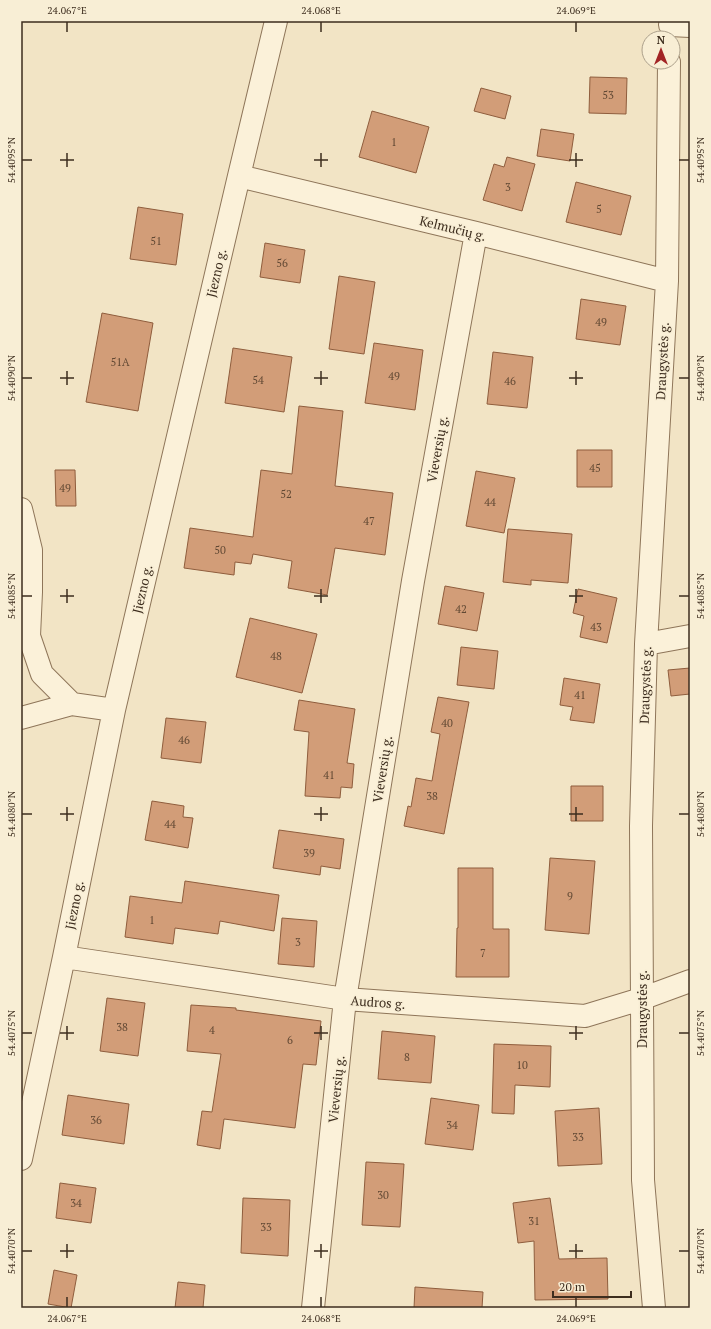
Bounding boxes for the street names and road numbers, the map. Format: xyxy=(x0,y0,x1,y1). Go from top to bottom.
street label: Kelmučių g. xyxy=(418,211,488,245)
street label: Jiezno g. xyxy=(202,247,230,299)
street label: Draugystės g. xyxy=(651,322,673,400)
street label: Vieversių g. xyxy=(422,414,452,484)
street label: Jiezno g. xyxy=(128,563,156,615)
street label: Draugystės g. xyxy=(635,646,655,724)
street label: Vieversių g. xyxy=(368,734,396,804)
street label: Jiezno g. xyxy=(60,879,88,931)
street label: Draugystės g. xyxy=(633,970,651,1048)
street label: Audros g. xyxy=(350,991,406,1013)
street label: Vieversių g. xyxy=(324,1054,348,1124)

